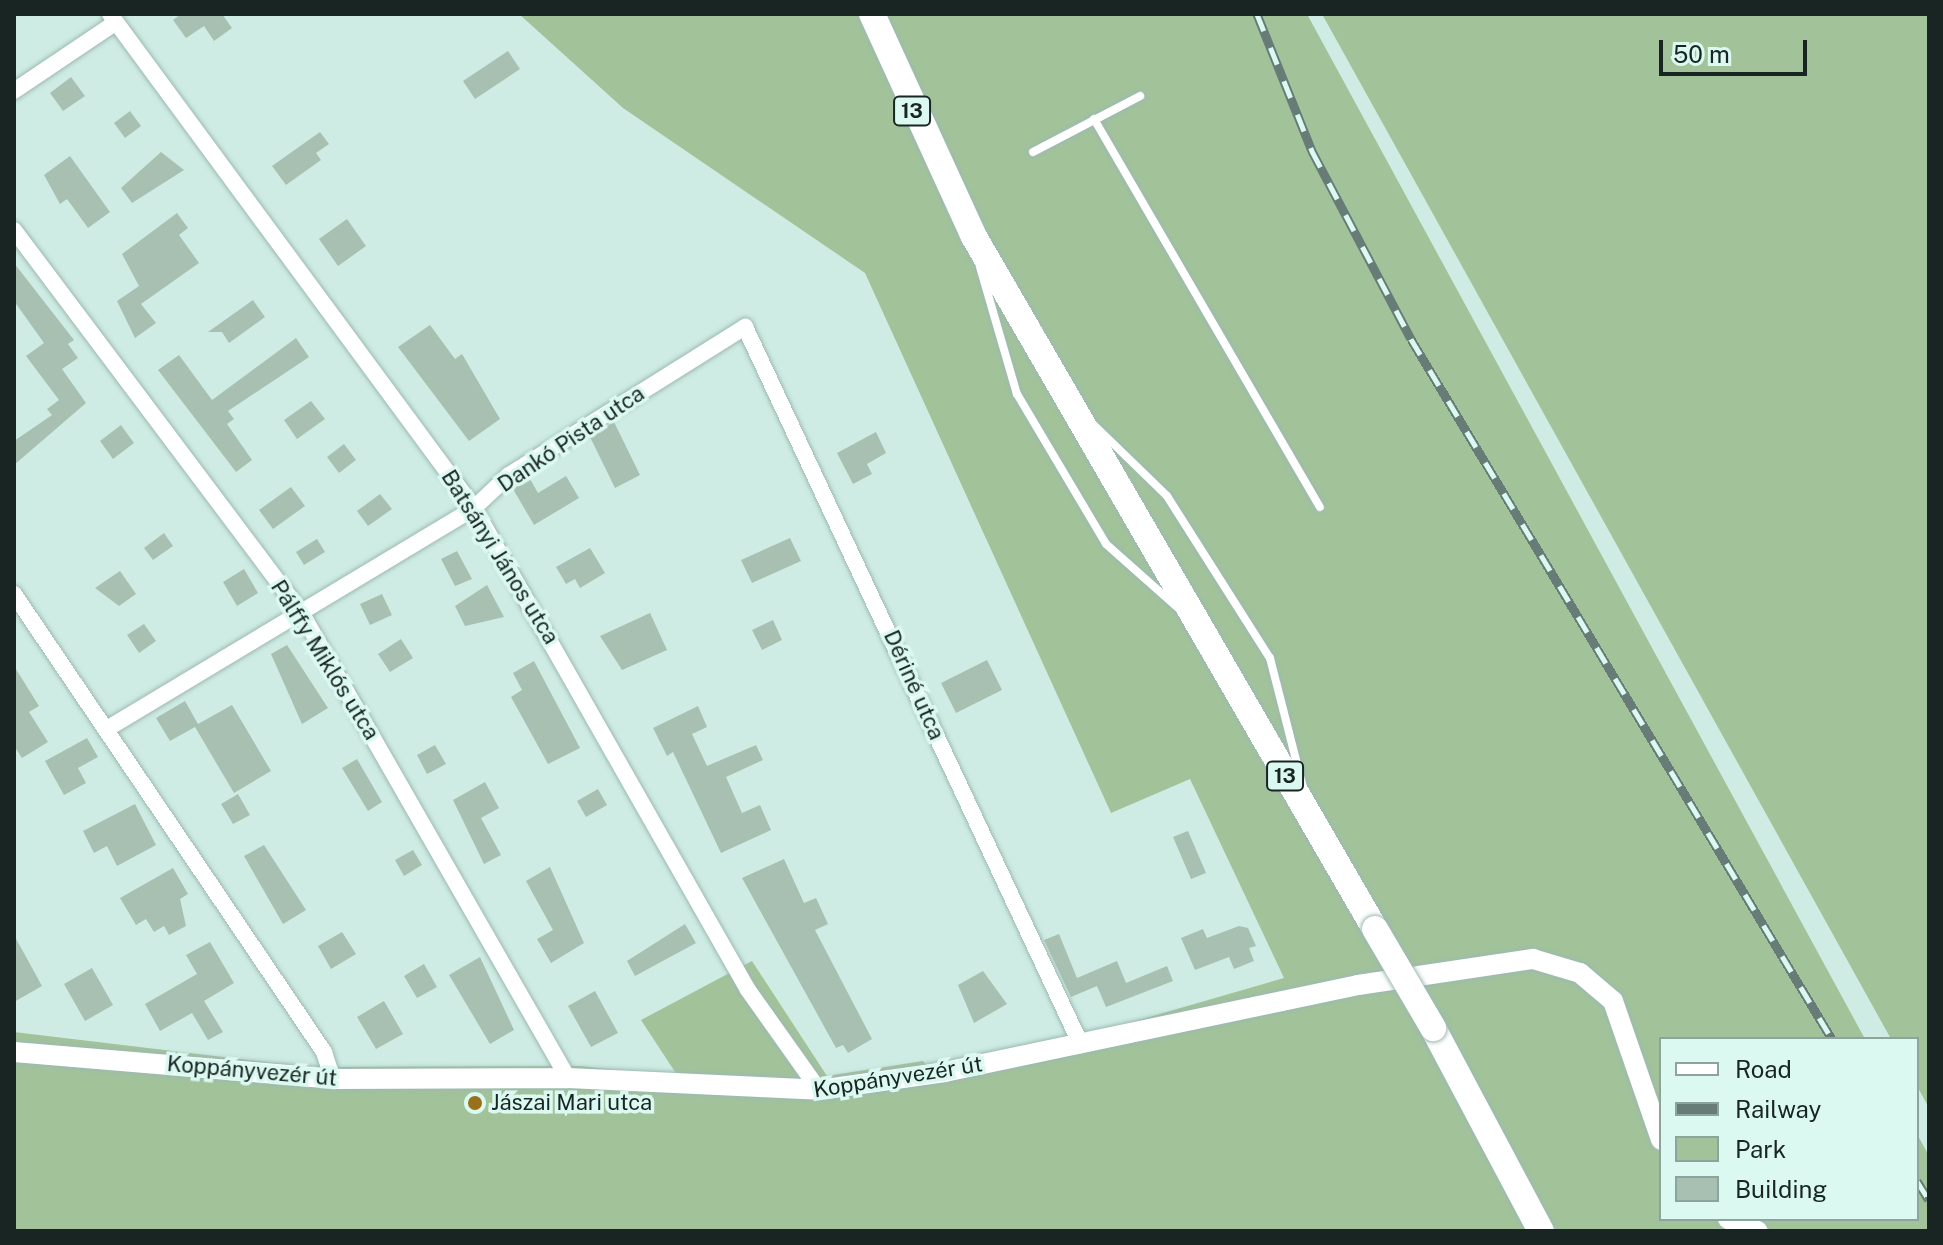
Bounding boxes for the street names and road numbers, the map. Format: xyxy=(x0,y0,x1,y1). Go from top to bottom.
road number: 13 xyxy=(892,95,932,127)
street label: Dankó Pista utca xyxy=(493,380,649,498)
street label: Batsányi János utca xyxy=(436,465,564,649)
street label: Pálffy Miklós utca xyxy=(265,575,385,745)
street label: Dériné utca xyxy=(878,626,950,744)
road number: 13 xyxy=(1265,760,1305,792)
street label: Koppányvezér út xyxy=(166,1050,338,1092)
street label: Koppányvezér út xyxy=(812,1051,984,1103)

